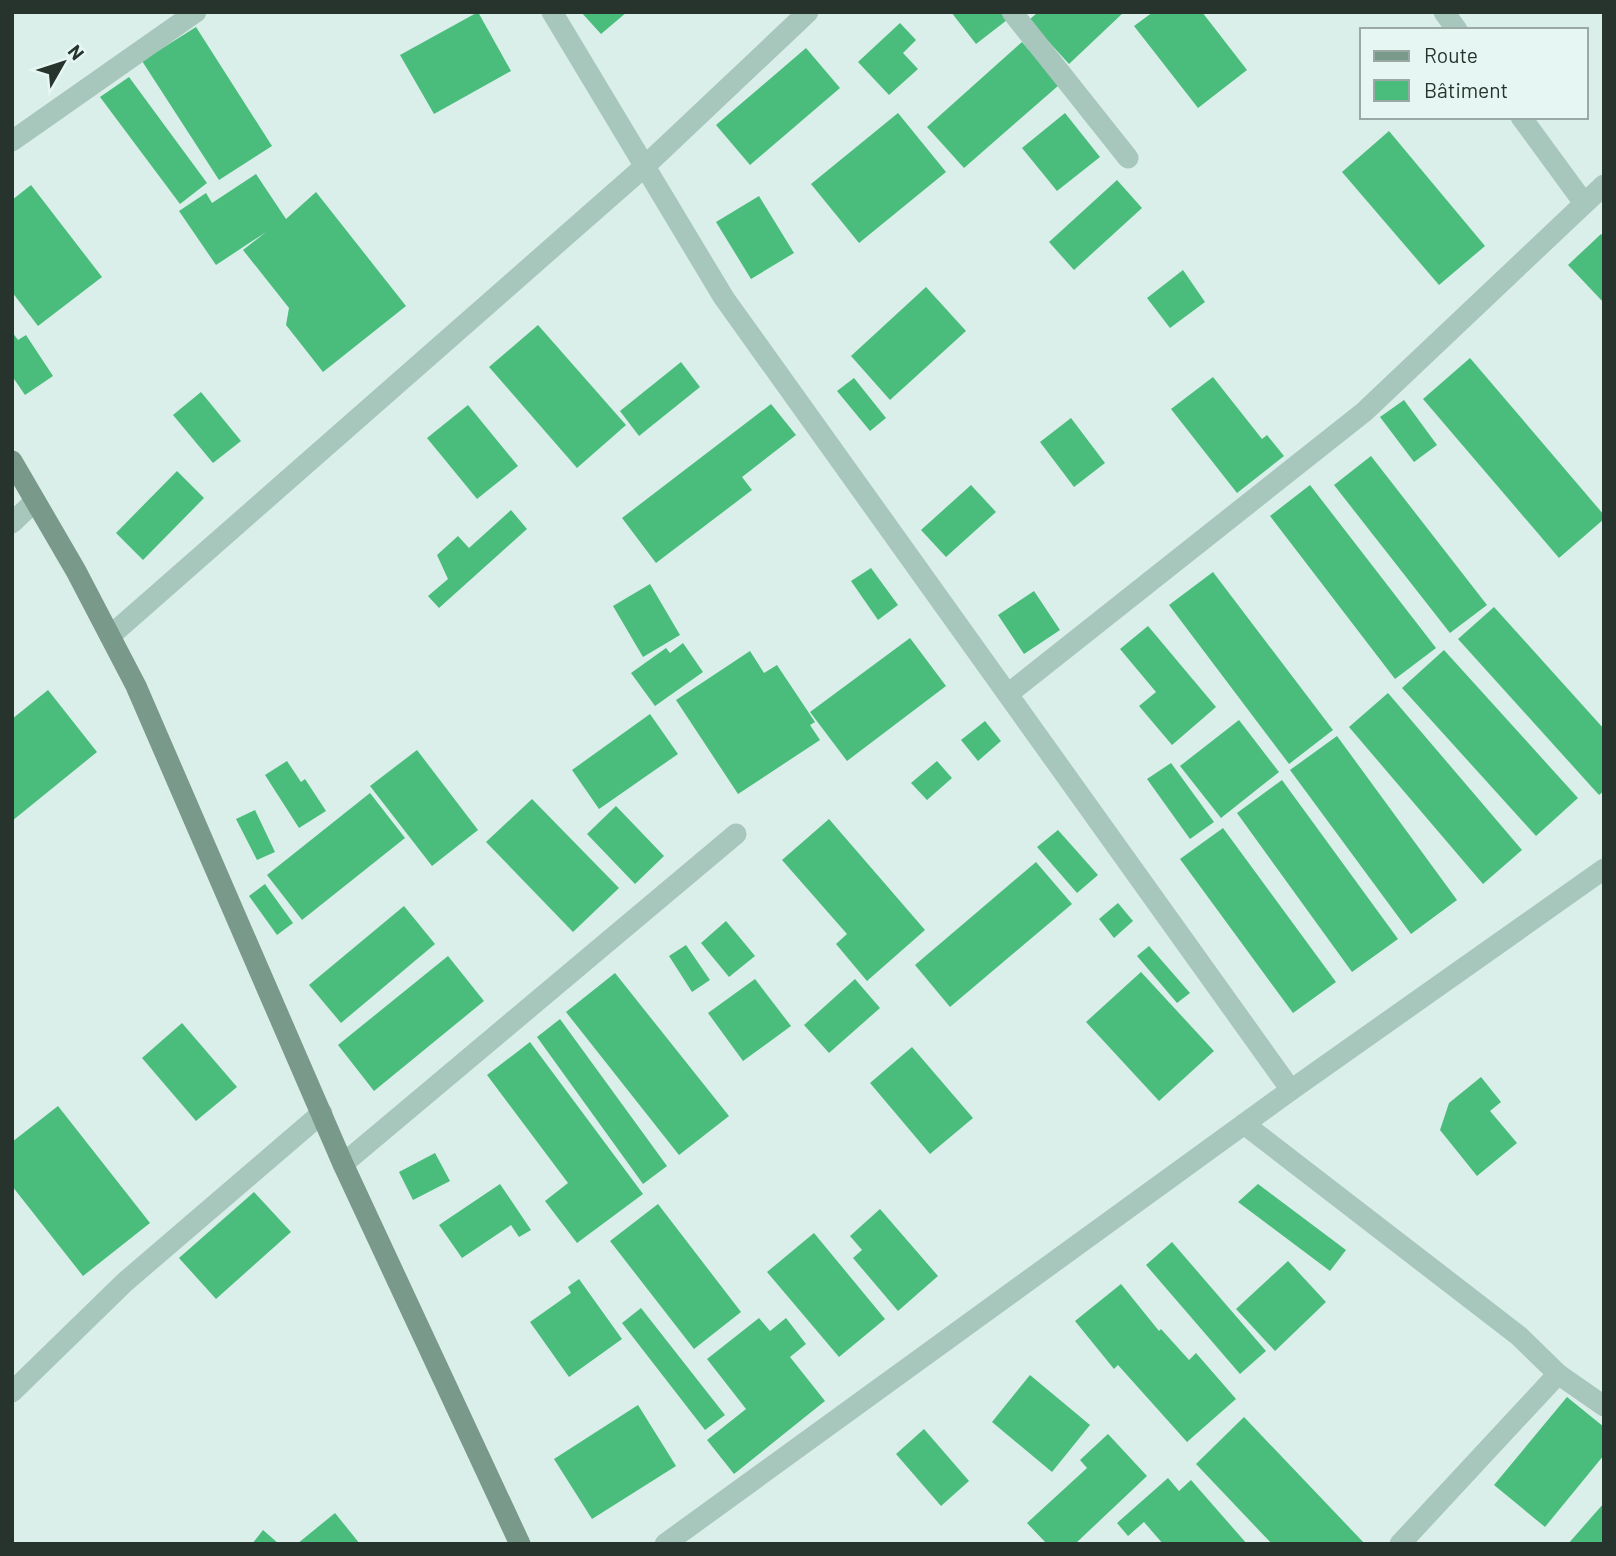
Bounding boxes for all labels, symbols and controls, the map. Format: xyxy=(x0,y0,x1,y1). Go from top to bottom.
north arrow xyxy=(28,28,98,98)
legend xyxy=(1360,28,1588,119)
text: N xyxy=(64,40,90,64)
text: Route xyxy=(1424,42,1478,67)
text: Bâtiment xyxy=(1424,77,1508,102)

